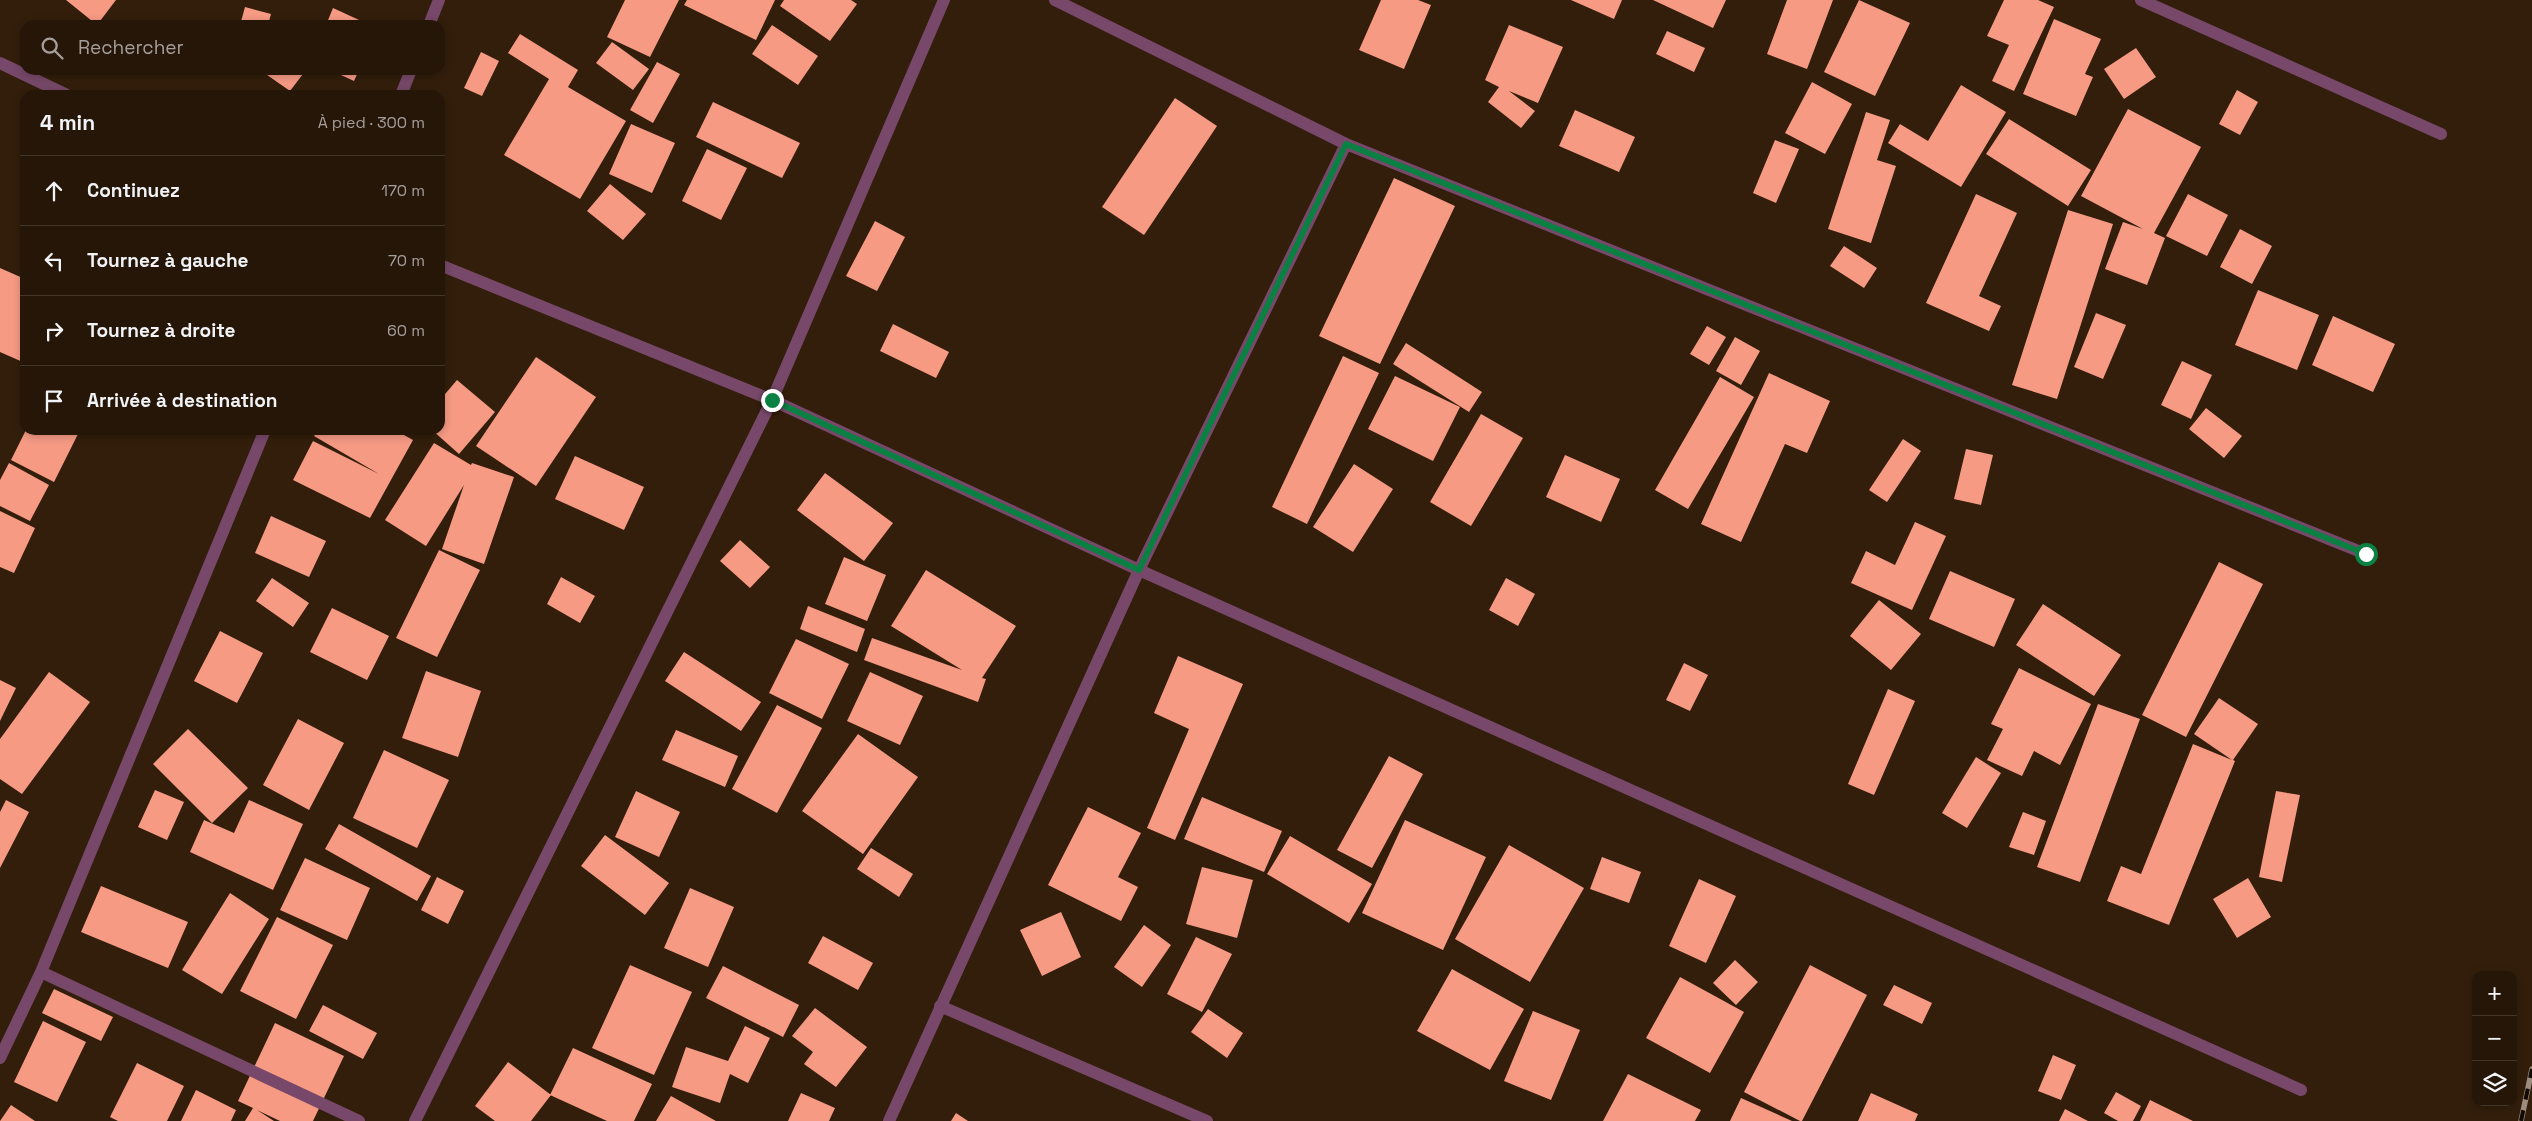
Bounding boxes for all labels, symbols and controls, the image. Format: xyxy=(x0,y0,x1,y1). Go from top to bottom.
search box xyxy=(20,20,445,75)
icon: search xyxy=(38,34,66,62)
text: Rechercher xyxy=(78,35,184,60)
text: 4 min xyxy=(40,109,95,136)
text: À pied · 300 m xyxy=(318,112,425,133)
icon: ahead xyxy=(40,177,68,205)
text: Continuez xyxy=(87,178,180,203)
text: 170 m xyxy=(381,180,425,201)
icon: left xyxy=(40,247,68,275)
text: Tournez à gauche xyxy=(87,248,249,273)
text: 70 m xyxy=(388,250,425,271)
icon: right xyxy=(40,317,68,345)
text: Tournez à droite xyxy=(87,318,236,343)
text: 60 m xyxy=(387,320,425,341)
icon: arrive xyxy=(40,387,68,415)
text: Arrivée à destination xyxy=(87,388,277,413)
route end xyxy=(761,389,784,412)
route start xyxy=(2355,543,2378,566)
map controls xyxy=(2472,971,2517,1106)
button: + xyxy=(2472,971,2517,1016)
button: − xyxy=(2472,1016,2517,1061)
button: layers xyxy=(2472,1061,2517,1106)

